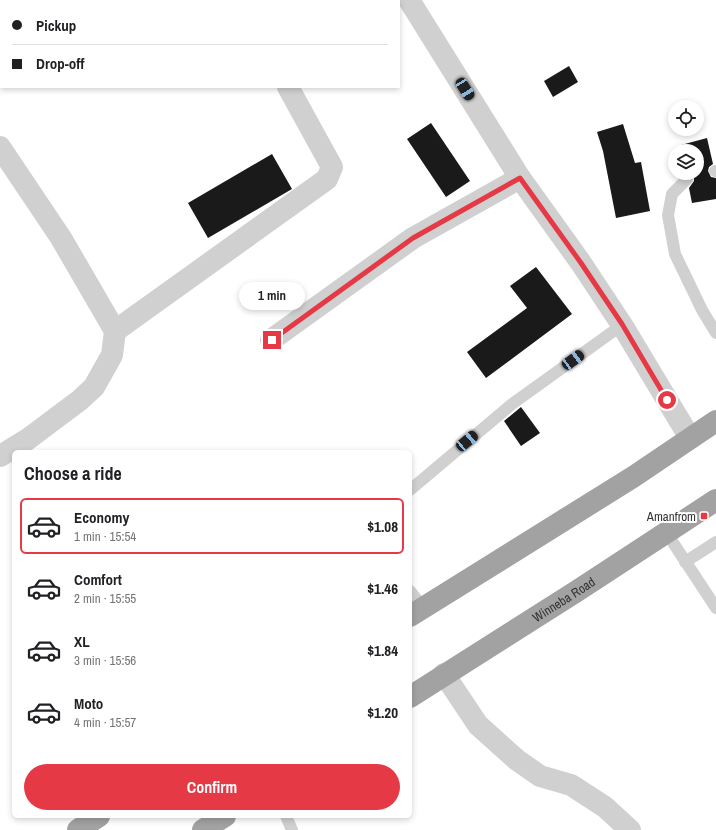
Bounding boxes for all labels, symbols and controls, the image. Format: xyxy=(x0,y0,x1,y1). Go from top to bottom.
text: Pickup xyxy=(36,15,76,36)
text: Drop-off xyxy=(36,53,85,74)
car xyxy=(454,76,476,102)
map controls xyxy=(668,100,704,180)
button: locate xyxy=(668,100,704,136)
button: layers xyxy=(668,144,704,180)
callout: 1 min xyxy=(239,282,305,310)
text: 1 min xyxy=(258,287,286,304)
route end xyxy=(263,331,281,349)
car xyxy=(560,348,586,372)
route start xyxy=(658,391,676,409)
car xyxy=(454,429,480,453)
text: Choose a ride xyxy=(24,461,122,486)
text: Economy xyxy=(74,507,129,528)
icon: car xyxy=(26,508,62,544)
place label: Amanfrom xyxy=(646,508,696,525)
marker: Amanfrom xyxy=(699,511,709,521)
text: $1.08 xyxy=(367,516,398,537)
text: 1 min · 15:54 xyxy=(74,528,136,545)
text: Comfort xyxy=(74,569,122,590)
icon: car xyxy=(26,570,62,606)
street label: Winneba Road xyxy=(529,573,598,626)
text: $1.46 xyxy=(367,578,398,599)
text: 2 min · 15:55 xyxy=(74,590,136,607)
text: XL xyxy=(74,631,90,652)
icon: car xyxy=(26,632,62,668)
text: $1.84 xyxy=(367,640,398,661)
text: 3 min · 15:56 xyxy=(74,652,136,669)
text: Moto xyxy=(74,693,103,714)
icon: car xyxy=(26,694,62,730)
text: $1.20 xyxy=(367,702,398,723)
text: 4 min · 15:57 xyxy=(74,714,136,731)
button: Confirm xyxy=(24,764,400,810)

